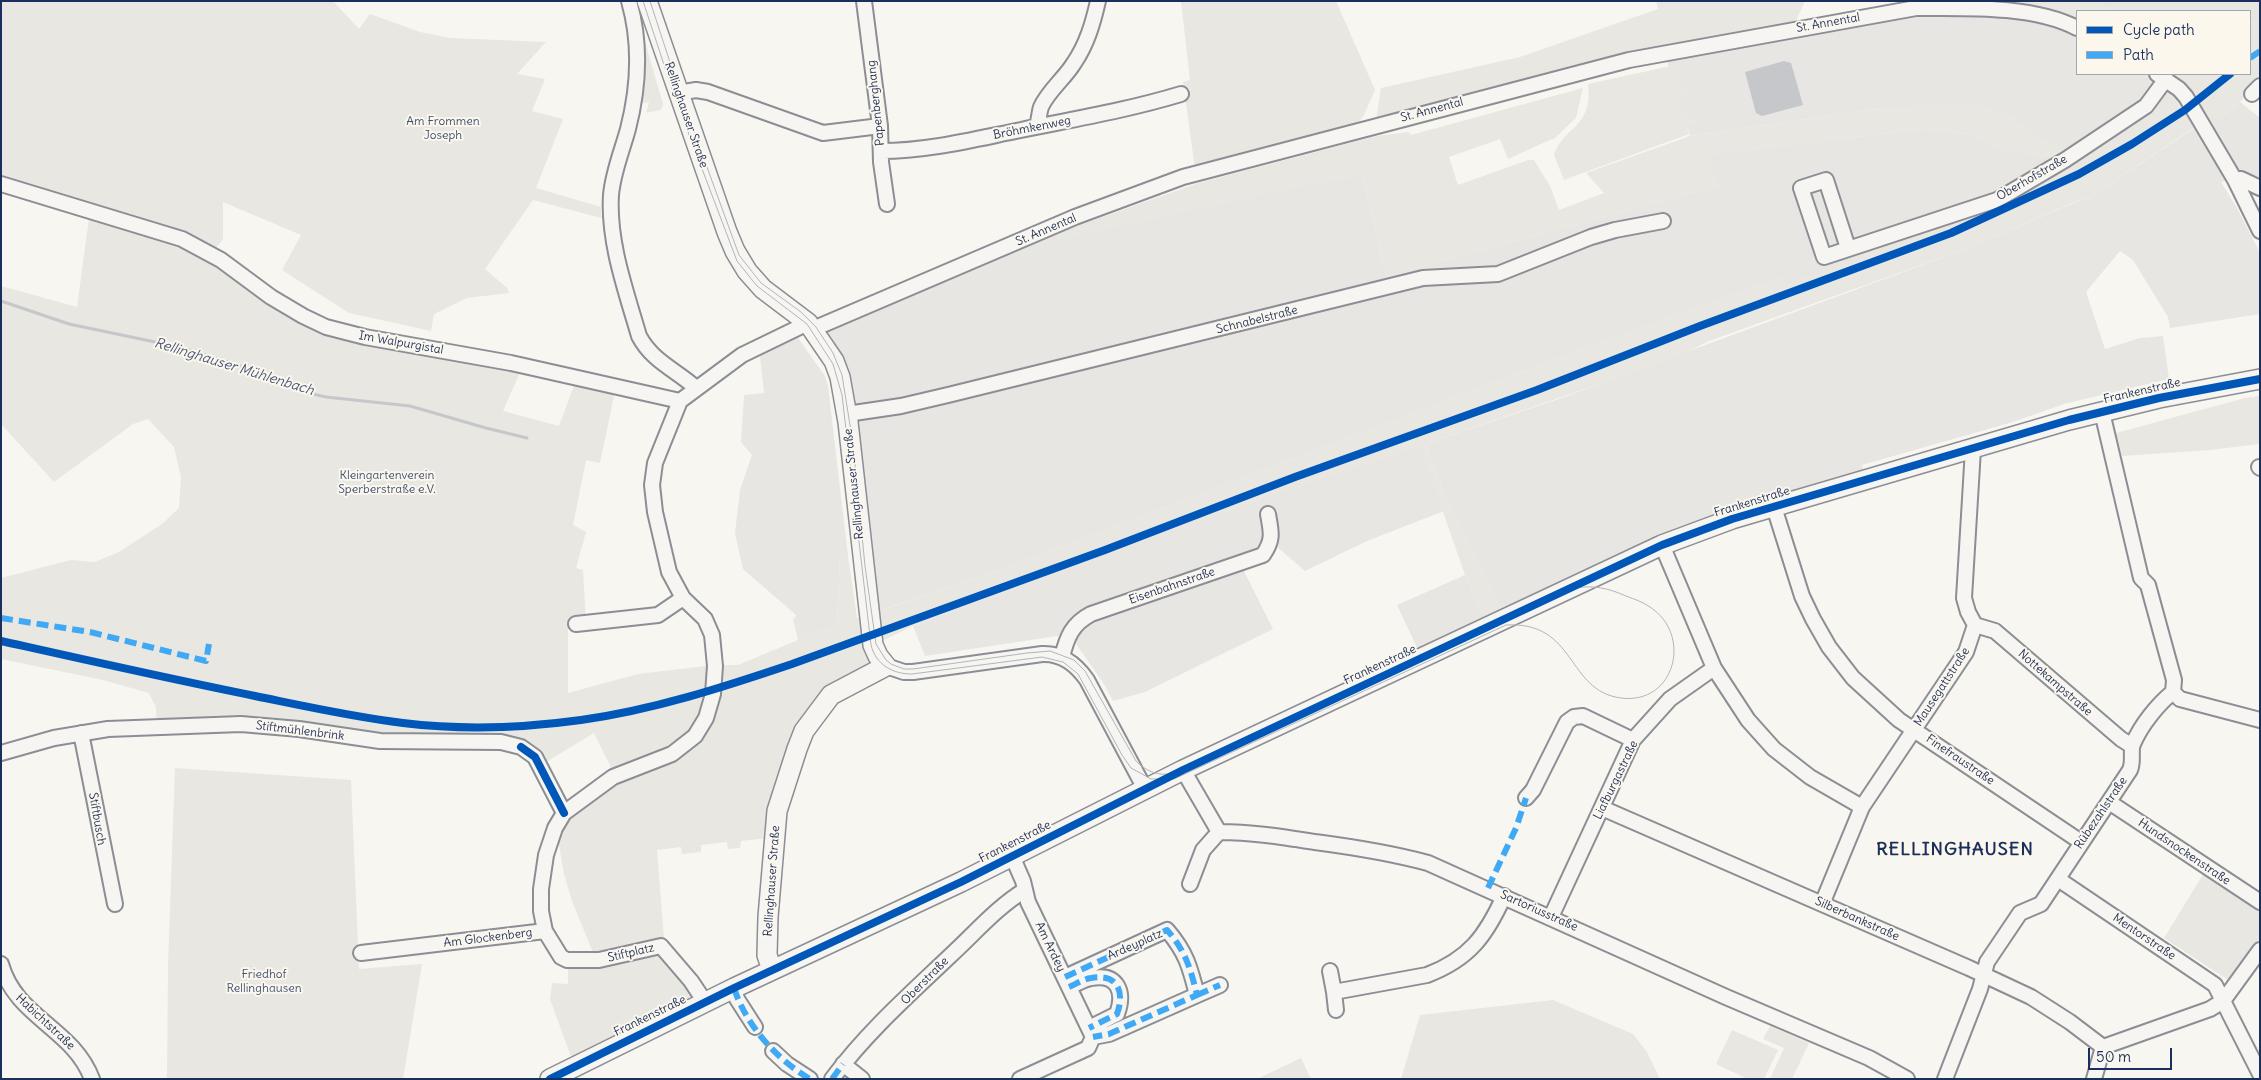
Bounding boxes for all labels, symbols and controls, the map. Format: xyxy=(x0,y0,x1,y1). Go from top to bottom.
street label: St. Annental xyxy=(1795,10,1861,36)
legend xyxy=(2076,10,2251,75)
text: Cycle path xyxy=(2123,20,2195,39)
text: Path xyxy=(2123,45,2154,64)
street label: Papenberghang xyxy=(864,59,888,147)
street label: Rellinghauser Straße xyxy=(661,60,711,170)
street label: St. Annental xyxy=(1399,95,1465,125)
street label: Bröhmkenweg xyxy=(992,113,1072,143)
park label: Am Frommen Joseph xyxy=(406,115,480,143)
street label: Oberhofstraße xyxy=(1994,152,2070,204)
street label: St. Annental xyxy=(1014,211,1078,249)
street label: Schnabelstraße xyxy=(1215,303,1299,337)
street label: Im Walpurgistal xyxy=(358,328,444,358)
water label: Rellinghauser Mühlenbach xyxy=(152,335,316,399)
street label: Frankenstraße xyxy=(2102,375,2182,407)
street label: Rellinghauser Straße xyxy=(841,428,867,540)
park label: Kleingartenverein Sperberstraße e.V. xyxy=(338,469,436,497)
street label: Frankenstraße xyxy=(1712,484,1792,520)
street label: Eisenbahnstraße xyxy=(1127,565,1217,607)
street label: Frankenstraße xyxy=(1341,642,1419,688)
street label: Mausegattstraße xyxy=(1911,645,1973,729)
street label: Nottekampstraße xyxy=(2015,647,2095,719)
street label: Stiftmühlenbrink xyxy=(255,718,345,744)
street label: Finefraustraße xyxy=(1923,732,1997,788)
street label: Liafburgastraße xyxy=(1591,738,1641,822)
street label: Rübezahlstraße xyxy=(2072,774,2130,852)
street label: Stiftbusch xyxy=(85,792,109,846)
street label: Hundsnockenstraße xyxy=(2135,816,2233,888)
street label: Frankenstraße xyxy=(977,818,1053,866)
street label: Rellinghauser Straße xyxy=(761,825,783,937)
district label: RELLINGHAUSEN xyxy=(1875,839,2035,861)
street label: Sartoriusstraße xyxy=(1498,887,1580,935)
street label: Silberbankstraße xyxy=(1813,894,1901,944)
street label: Mentorstraße xyxy=(2110,911,2178,963)
street label: Am Ardey xyxy=(1032,920,1068,974)
street label: Am Glockenberg xyxy=(443,925,533,951)
street label: Ardeyplatz xyxy=(1105,926,1165,964)
street label: Stiftplatz xyxy=(606,941,656,965)
street label: Oberstraße xyxy=(898,954,952,1008)
park label: Friedhof Rellinghausen xyxy=(226,968,302,996)
street label: Habichtstraße xyxy=(12,991,78,1053)
street label: Frankenstraße xyxy=(612,992,688,1040)
scale bar xyxy=(2091,1038,2175,1070)
text: 50 m xyxy=(2096,1047,2131,1066)

